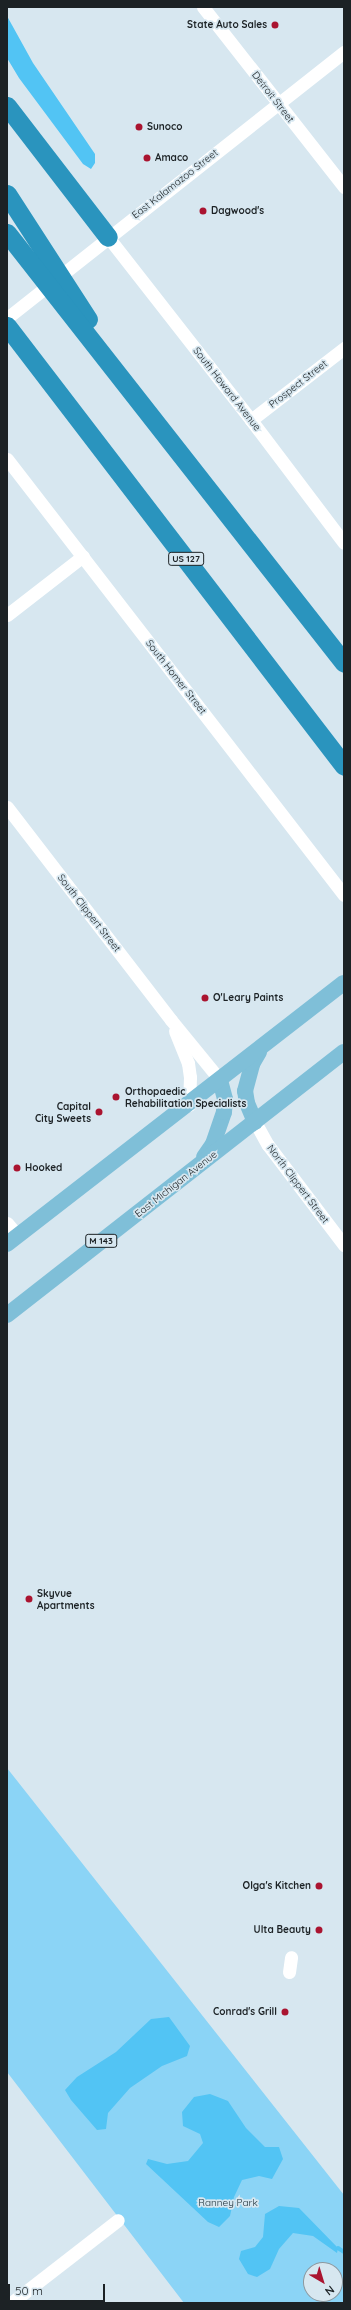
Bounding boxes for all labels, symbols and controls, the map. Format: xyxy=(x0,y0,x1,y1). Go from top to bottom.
place label: State Auto Sales xyxy=(187,19,267,31)
marker: State Auto Sales xyxy=(270,20,280,30)
street label: Detroit Street xyxy=(249,69,297,125)
place label: Sunoco xyxy=(147,121,182,133)
marker: Sunoco xyxy=(134,122,144,132)
street label: East Kalamazoo Street xyxy=(130,147,220,221)
place label: Amaco xyxy=(155,152,188,164)
marker: Amaco xyxy=(142,153,152,163)
place label: Dagwood's xyxy=(211,205,264,217)
marker: Dagwood's xyxy=(198,206,208,216)
street label: South Howard Avenue xyxy=(191,345,263,433)
street label: Prospect Street xyxy=(266,358,330,410)
road number: US 127 xyxy=(168,552,204,566)
street label: South Homer Street xyxy=(143,637,209,717)
street label: South Clippert Street xyxy=(55,872,123,954)
place label: O'Leary Paints xyxy=(213,992,283,1004)
marker: O'Leary Paints xyxy=(200,993,210,1003)
place label: Orthopaedic Rehabilitation Specialists xyxy=(125,1085,246,1108)
marker: Orthopaedic Rehabilitation Specialists xyxy=(110,1091,122,1103)
place label: Capital City Sweets xyxy=(35,1100,91,1124)
marker: Capital City Sweets xyxy=(94,1107,104,1117)
street label: North Clippert Street xyxy=(265,1142,331,1226)
street label: East Michigan Avenue xyxy=(133,1148,219,1220)
place label: Hooked xyxy=(25,1162,62,1174)
marker: Hooked xyxy=(12,1163,22,1173)
road number: M 143 xyxy=(85,1234,117,1248)
place label: Skyvue Apartments xyxy=(37,1587,95,1610)
marker: Skyvue Apartments xyxy=(24,1594,34,1604)
place label: Olga's Kitchen xyxy=(243,1880,311,1892)
marker: Olga's Kitchen xyxy=(314,1881,324,1891)
place label: Ulta Beauty xyxy=(254,1924,311,1936)
marker: Ulta Beauty xyxy=(314,1925,324,1935)
place label: Conrad's Grill xyxy=(213,2006,277,2018)
marker: Conrad's Grill xyxy=(280,2007,290,2017)
park label: Ranney Park xyxy=(198,2197,258,2209)
north arrow xyxy=(303,2262,343,2302)
scale bar xyxy=(10,2276,107,2302)
text: 50 m xyxy=(15,2283,43,2298)
text: N xyxy=(322,2283,337,2299)

